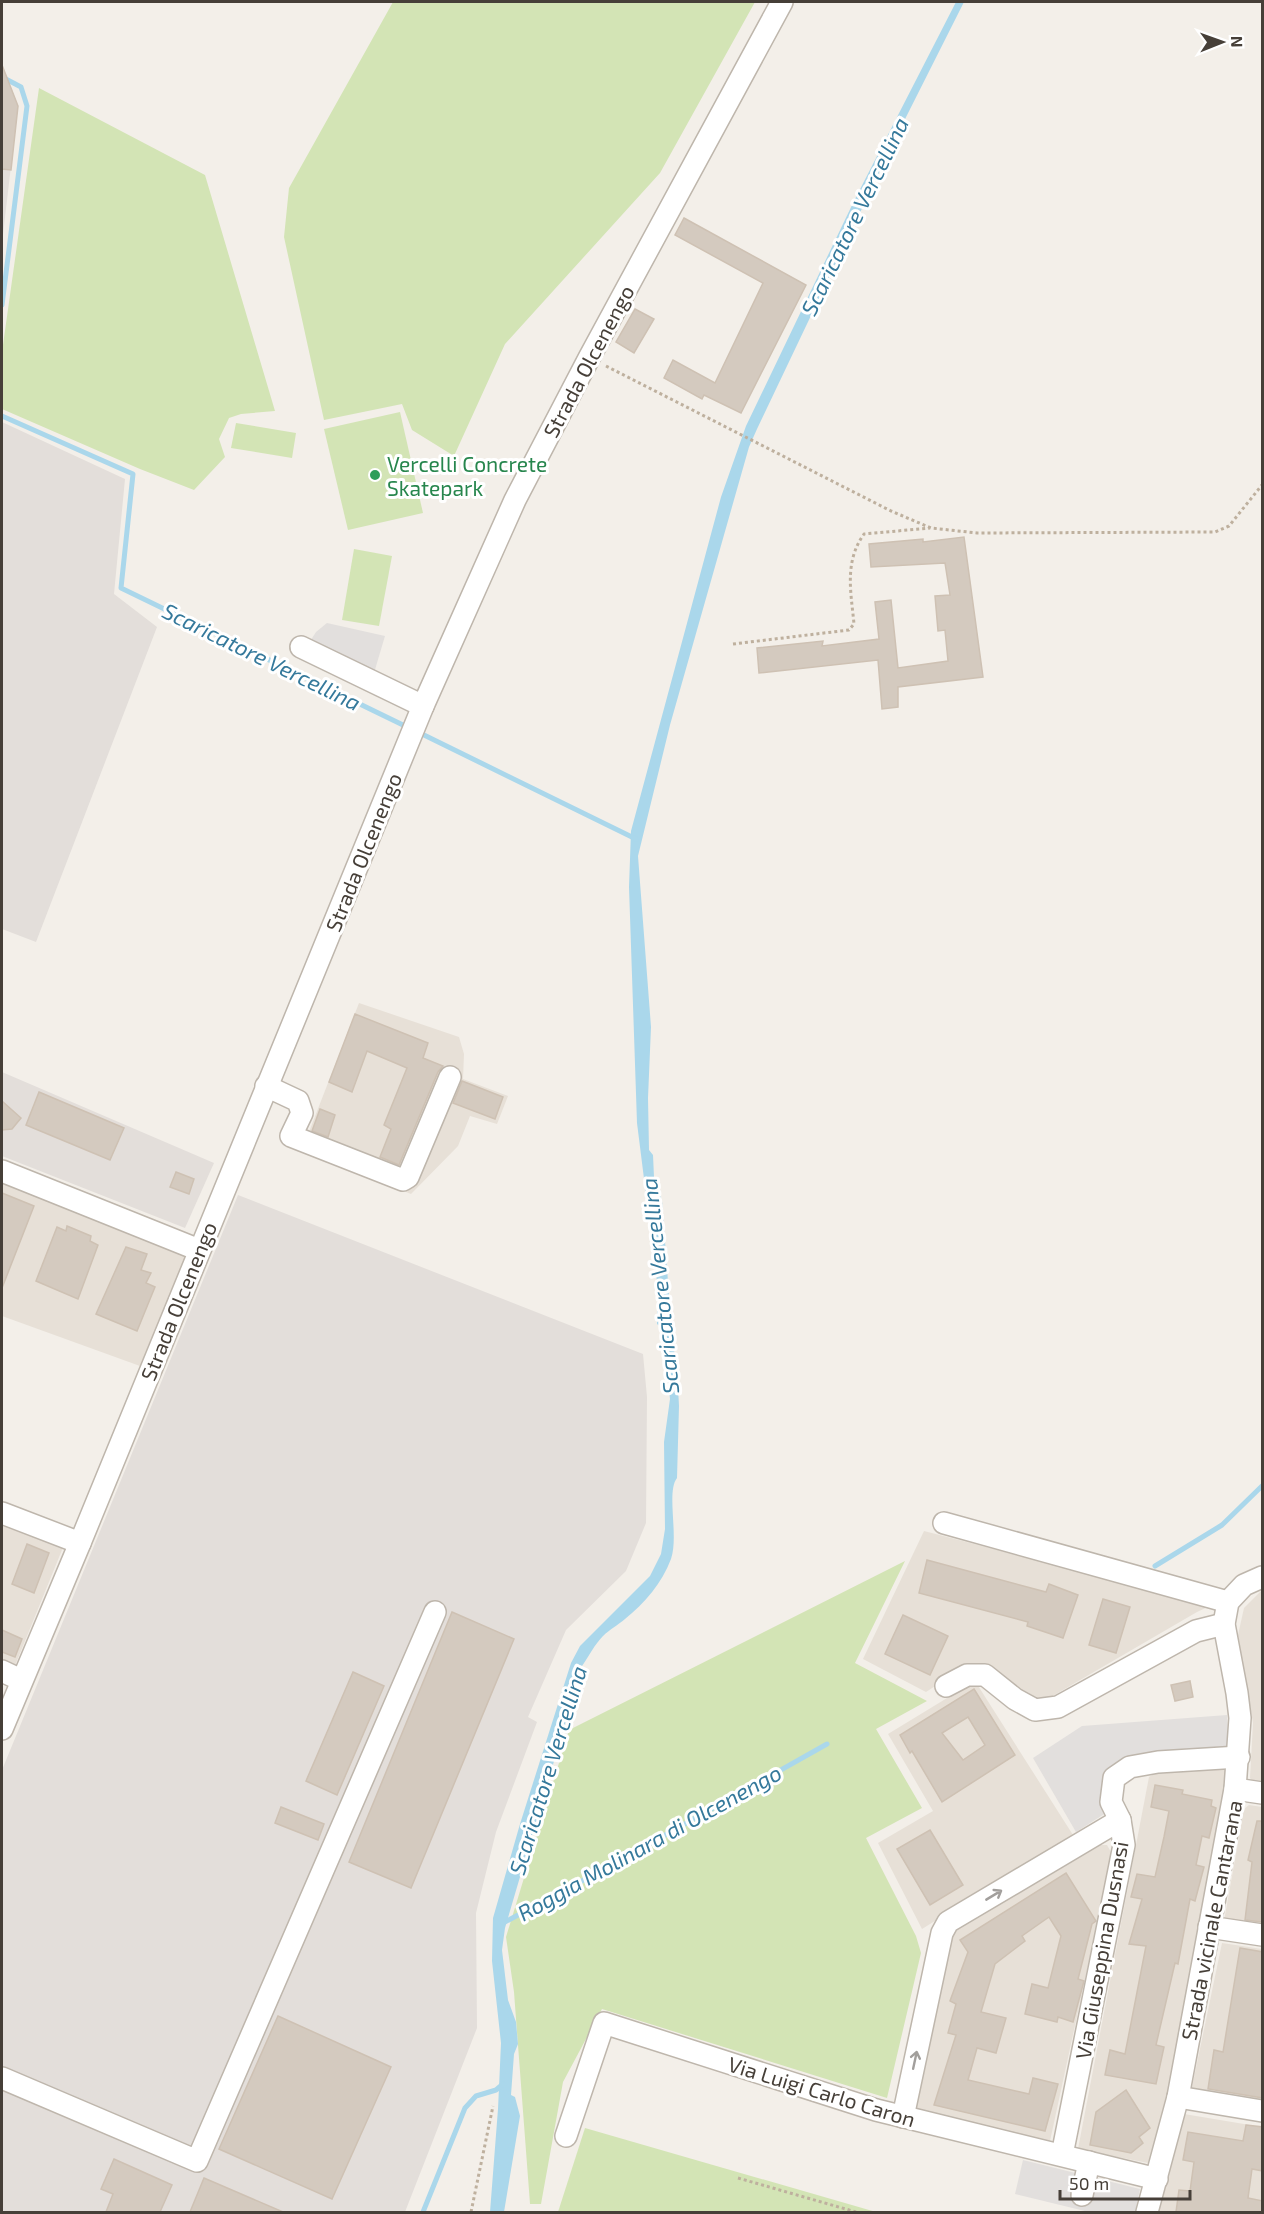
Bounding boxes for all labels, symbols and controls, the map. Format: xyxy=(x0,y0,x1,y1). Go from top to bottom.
north arrow xyxy=(1192,12,1252,72)
text: N xyxy=(1228,36,1247,48)
water label: Scaricatore Vercellina xyxy=(795,113,913,319)
street label: Strada Olcenengo xyxy=(537,281,639,441)
place label: Vercelli Concrete Skatepark xyxy=(387,451,547,500)
marker: Vercelli Concrete Skatepark xyxy=(368,468,382,482)
water label: Scaricatore Vercellina xyxy=(159,597,365,715)
street label: Strada Olcenengo xyxy=(320,769,406,935)
water label: Scaricatore Vercellina xyxy=(635,1177,683,1395)
street label: Strada Olcenengo xyxy=(135,1218,221,1384)
water label: Scaricatore Vercellina xyxy=(503,1662,591,1878)
water label: Roggia Molinara di Olcenengo xyxy=(513,1758,785,1926)
street label: Strada vicinale Cantarana xyxy=(1175,1798,1247,2042)
street label: Via Giuseppina Dusnasi xyxy=(1070,1839,1132,2061)
one-way arrow xyxy=(985,1889,1002,1901)
one-way arrow xyxy=(910,2050,922,2069)
street label: Via Luigi Carlo Caron xyxy=(725,2051,919,2131)
scale bar xyxy=(1060,2163,1190,2201)
text: 50 m xyxy=(1069,2172,1109,2194)

